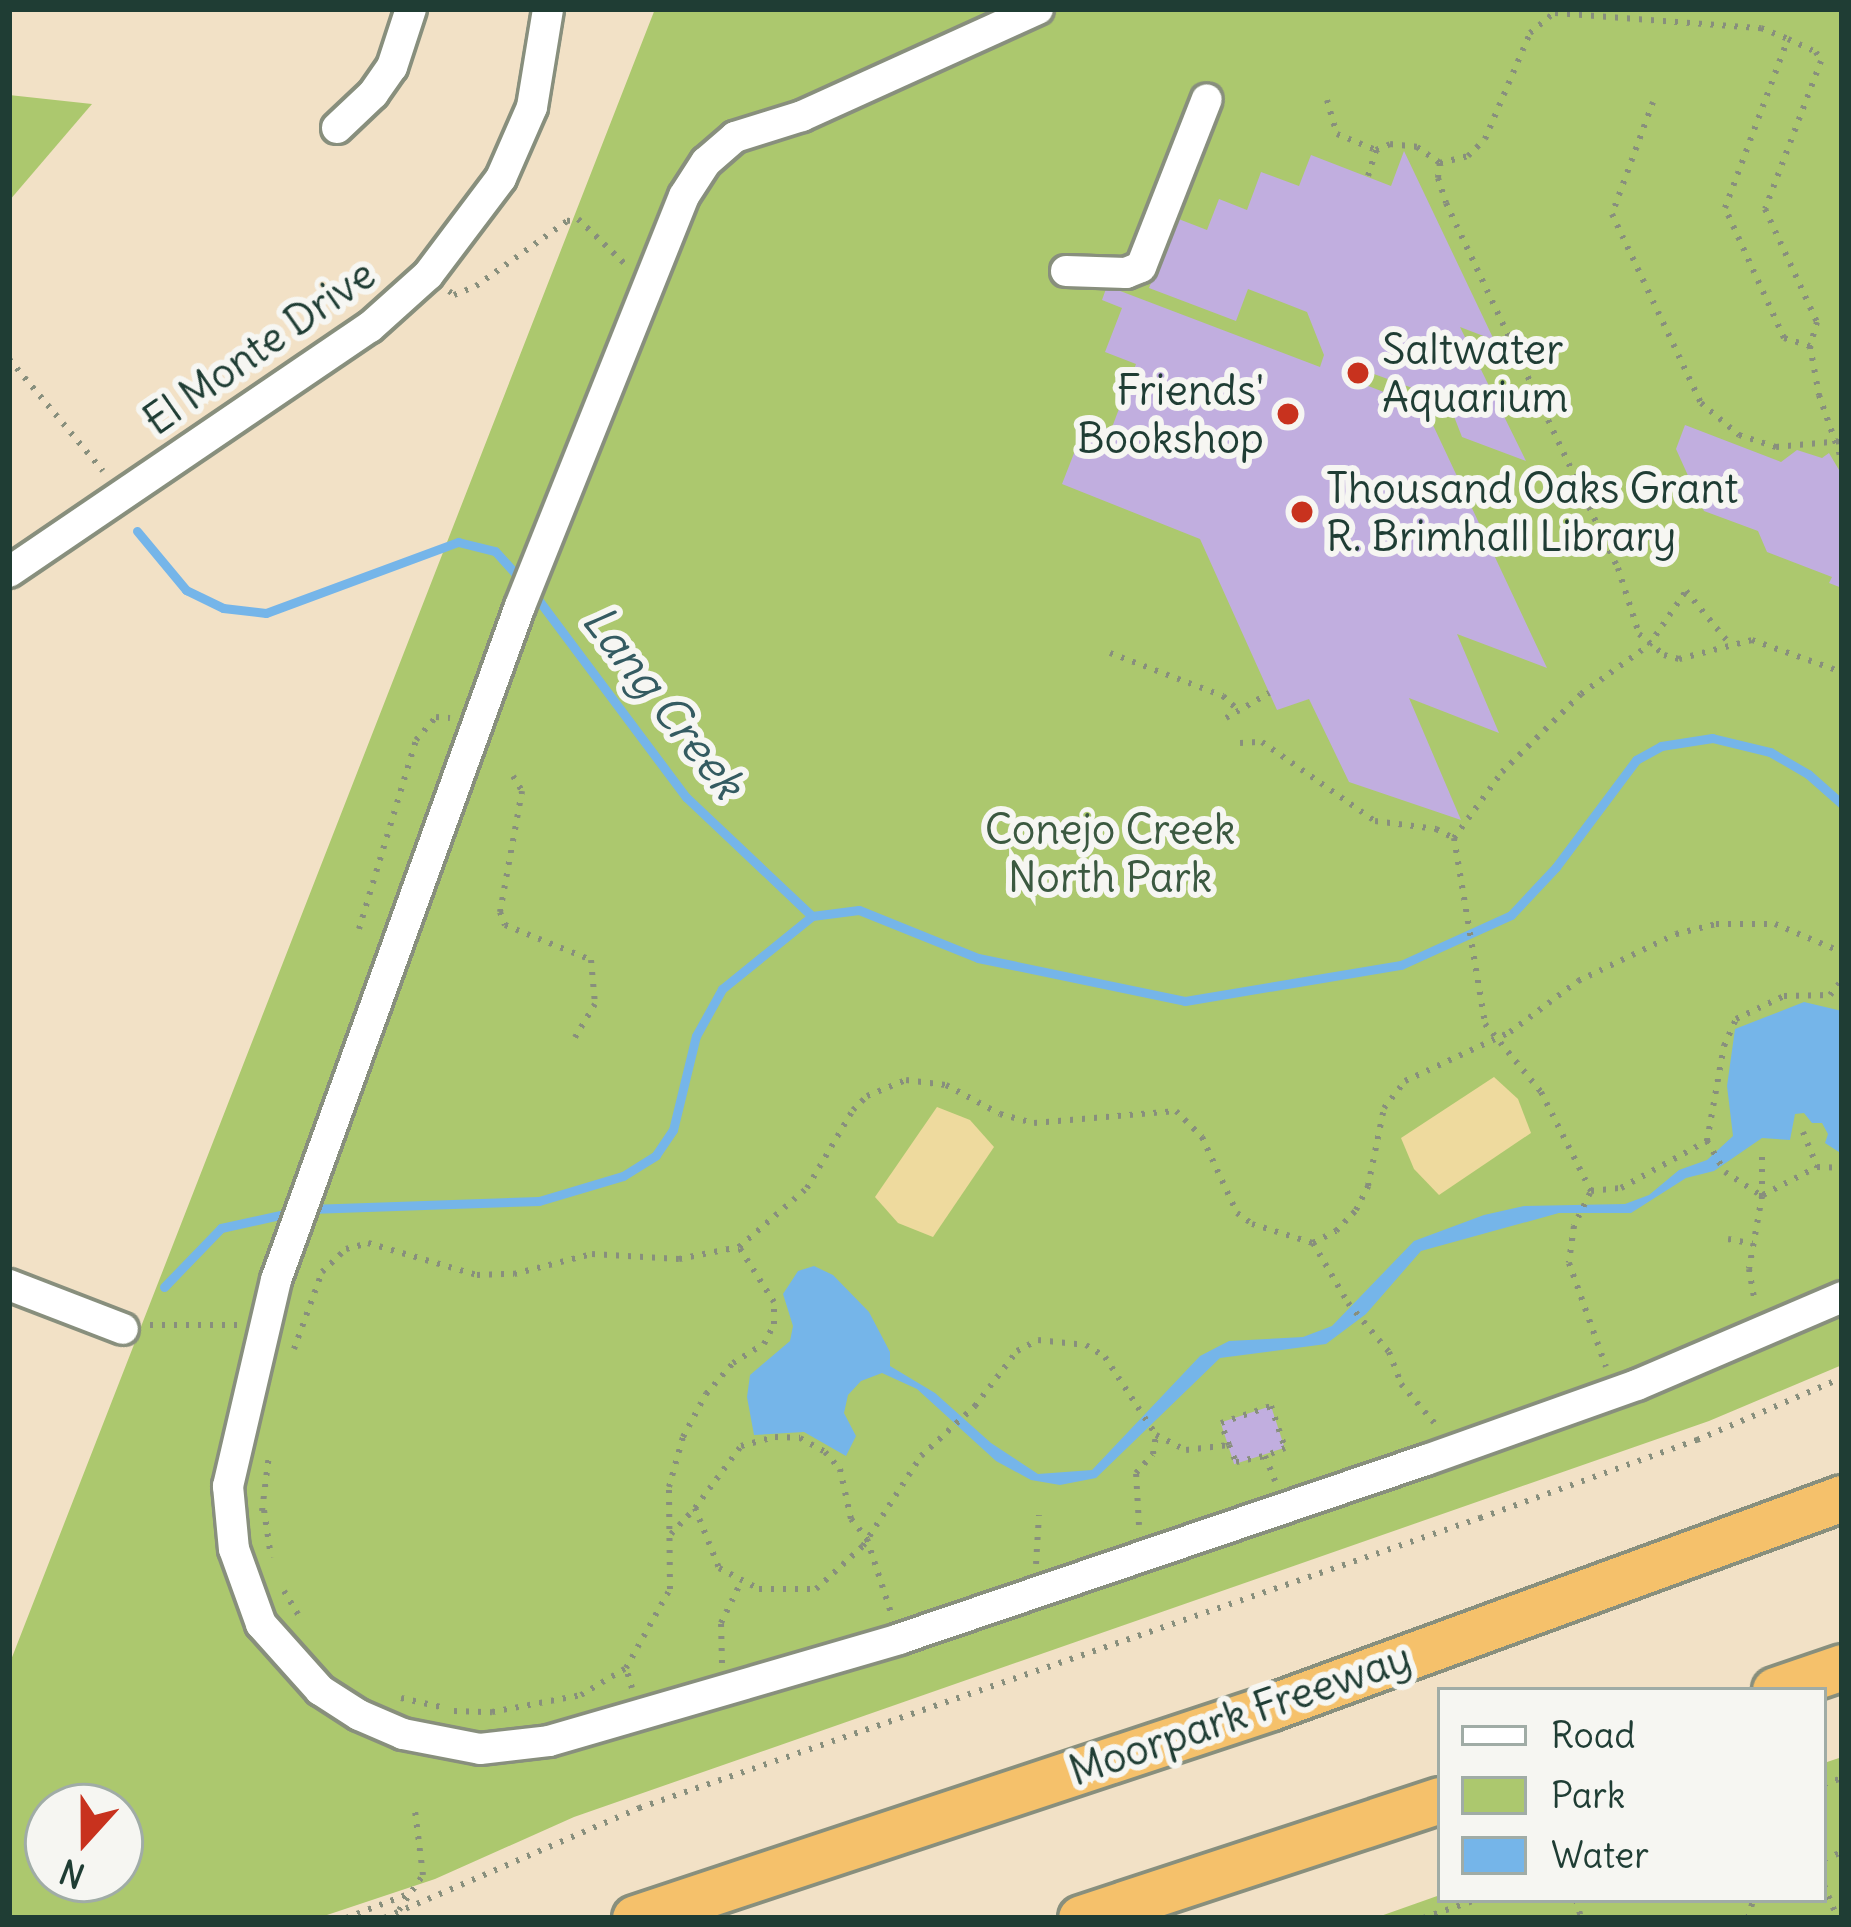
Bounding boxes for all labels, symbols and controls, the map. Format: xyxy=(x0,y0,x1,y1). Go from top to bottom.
street label: El Monte Drive xyxy=(134,249,384,445)
place label: Saltwater Aquarium xyxy=(1382,324,1568,422)
marker: Saltwater Aquarium xyxy=(1345,360,1371,386)
place label: Friends' Bookshop xyxy=(1077,365,1264,464)
marker: Friends' Bookshop xyxy=(1275,401,1301,427)
place label: Thousand Oaks Grant R. Brimhall Library xyxy=(1326,463,1739,562)
marker: Thousand Oaks Grant R. Brimhall Library xyxy=(1289,499,1315,525)
water label: Lang Creek xyxy=(571,595,755,809)
park label: Conejo Creek North Park xyxy=(985,804,1235,902)
street label: Moorpark Freeway xyxy=(1062,1632,1418,1796)
legend xyxy=(1437,1687,1827,1903)
text: Road xyxy=(1551,1713,1635,1758)
text: Park xyxy=(1551,1773,1625,1818)
north arrow xyxy=(24,1783,144,1903)
text: Water xyxy=(1551,1833,1649,1878)
text: N xyxy=(54,1850,90,1898)

